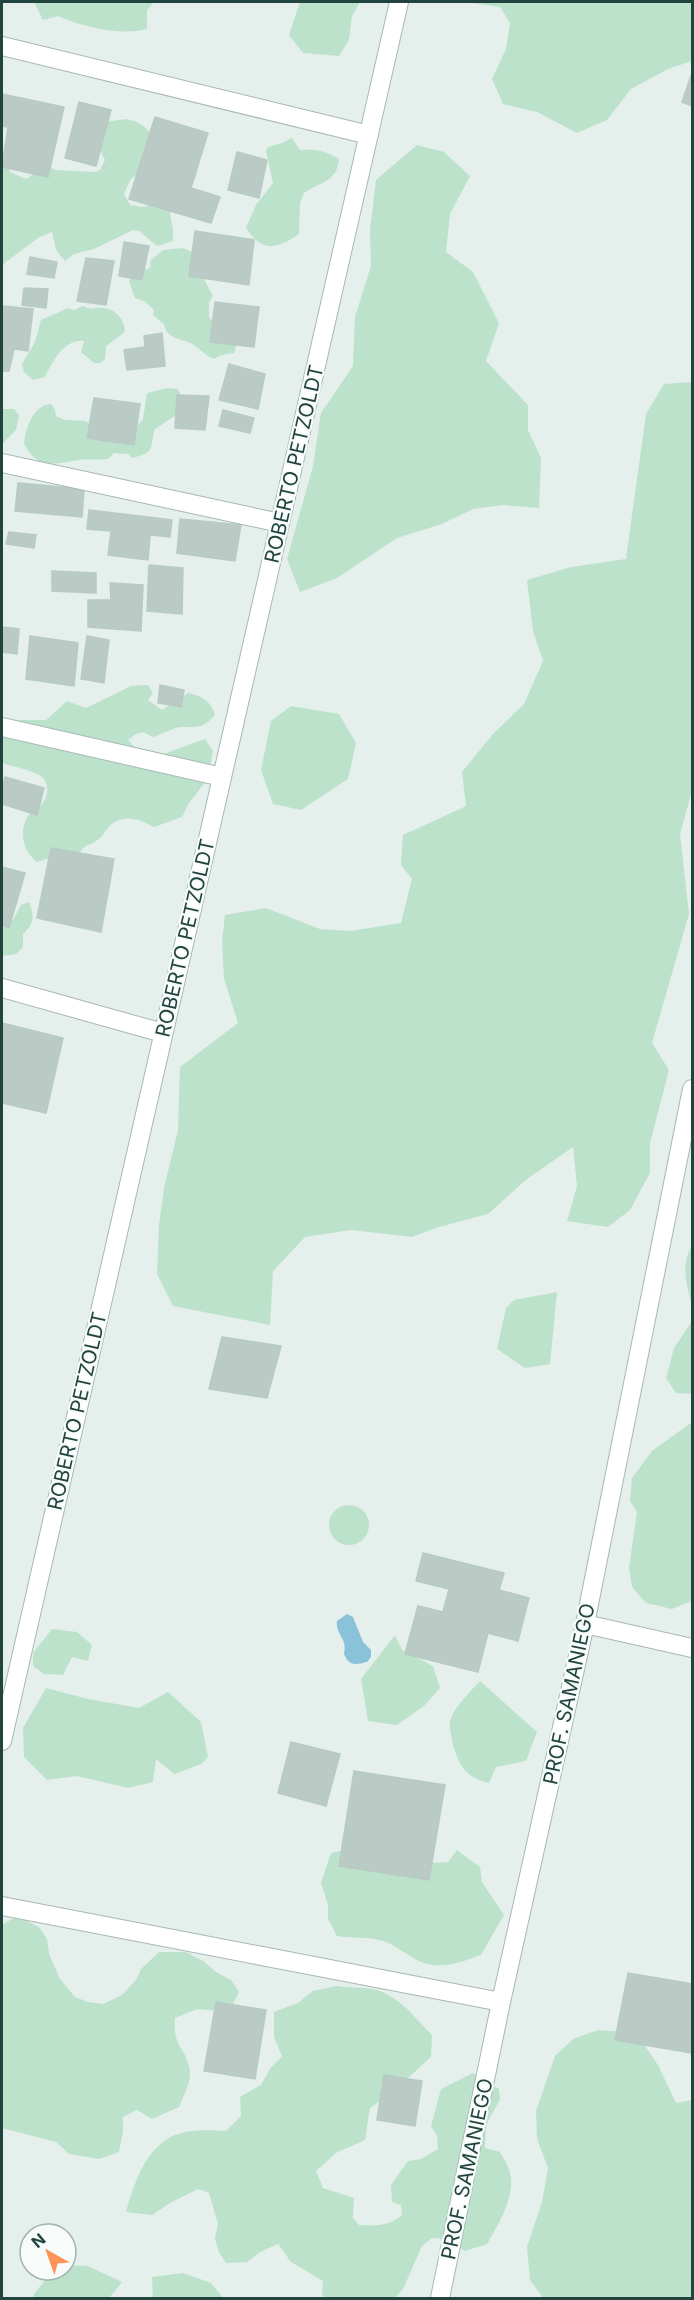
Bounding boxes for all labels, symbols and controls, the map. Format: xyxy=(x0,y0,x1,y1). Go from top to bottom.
street label: ROBERTO PETZOLDT xyxy=(260,363,328,565)
street label: ROBERTO PETZOLDT xyxy=(151,837,219,1039)
street label: ROBERTO PETZOLDT xyxy=(43,1310,111,1512)
street label: PROF. SAMANIEGO xyxy=(538,1601,600,1787)
street label: PROF. SAMANIEGO xyxy=(436,2076,498,2262)
north arrow xyxy=(18,2222,78,2282)
text: N xyxy=(27,2229,49,2252)

